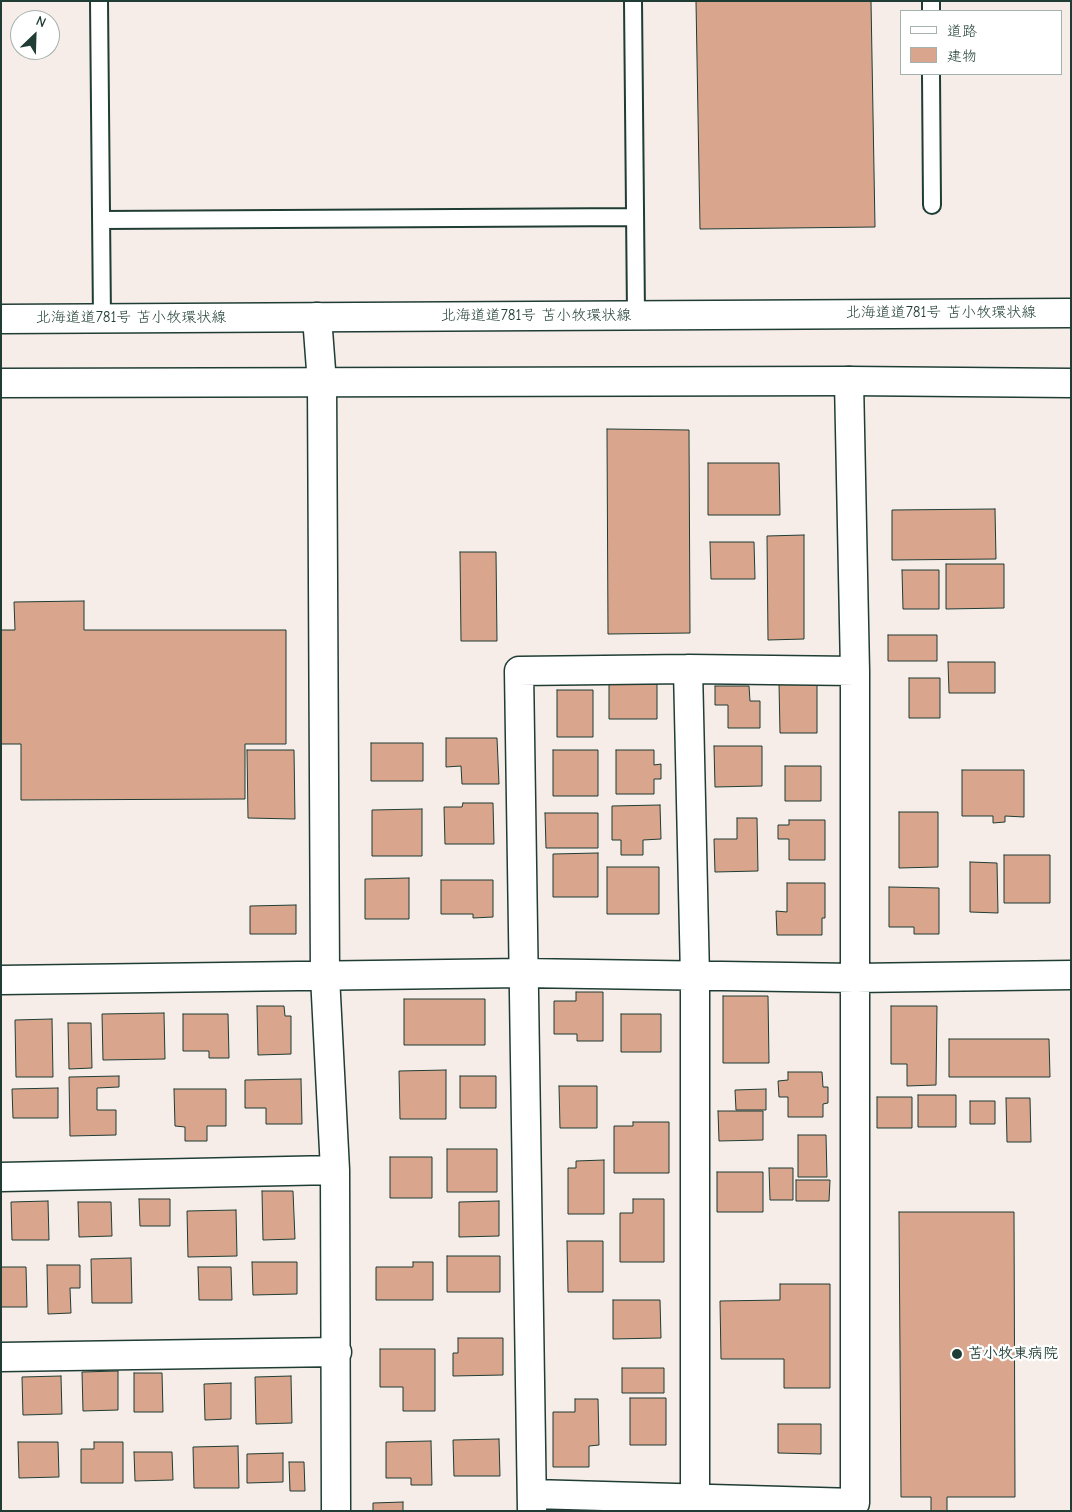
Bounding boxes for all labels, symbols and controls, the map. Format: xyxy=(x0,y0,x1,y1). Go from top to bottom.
north arrow xyxy=(10,10,60,60)
legend xyxy=(900,10,1062,75)
text: N xyxy=(33,12,49,31)
text: 道路 xyxy=(947,22,977,40)
text: 建物 xyxy=(947,47,977,65)
street label: 北海道道781号 苫小牧環状線 xyxy=(846,304,1036,322)
street label: 北海道道781号 苫小牧環状線 xyxy=(441,307,631,325)
street label: 北海道道781号 苫小牧環状線 xyxy=(36,309,226,327)
place label: 苫小牧東病院 xyxy=(968,1345,1058,1363)
marker: 苫小牧東病院 xyxy=(950,1347,964,1361)

